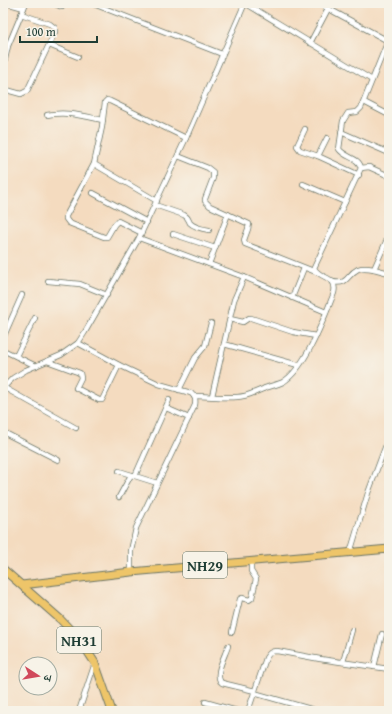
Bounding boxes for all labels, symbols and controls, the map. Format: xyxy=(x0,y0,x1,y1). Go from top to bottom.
scale bar xyxy=(20,18,97,44)
text: 100 m xyxy=(26,23,56,40)
road number: NH29 xyxy=(183,552,227,578)
road number: NH31 xyxy=(57,627,101,653)
north arrow xyxy=(18,656,58,696)
text: उ xyxy=(39,673,56,684)

